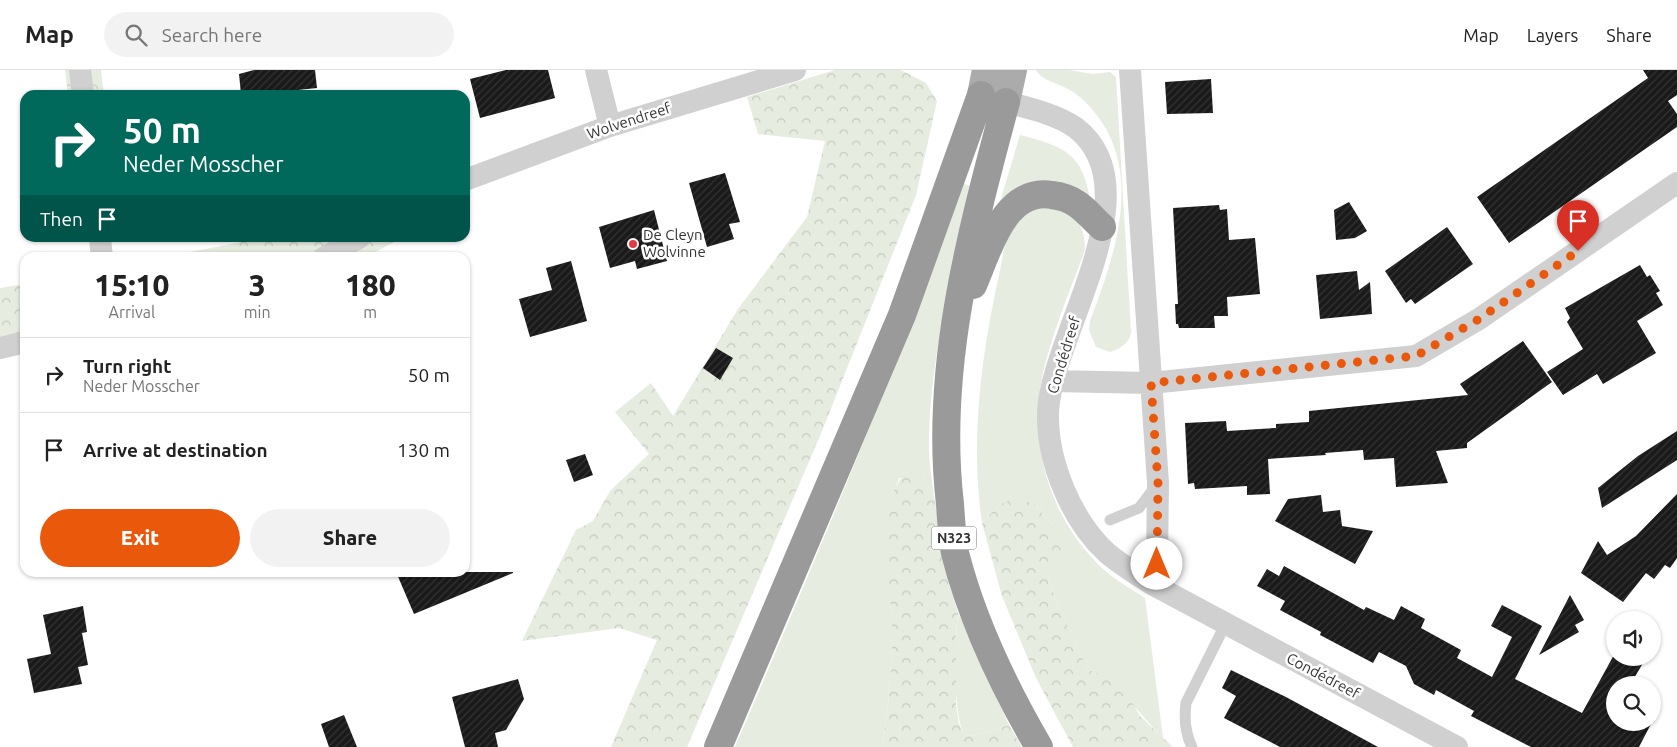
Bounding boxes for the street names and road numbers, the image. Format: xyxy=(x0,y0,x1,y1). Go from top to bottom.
street label: Wolvendreef xyxy=(585,99,673,142)
street label: Condédreef xyxy=(1044,314,1083,396)
road number: N323 xyxy=(932,526,976,549)
street label: Condédreef xyxy=(1284,649,1363,702)

